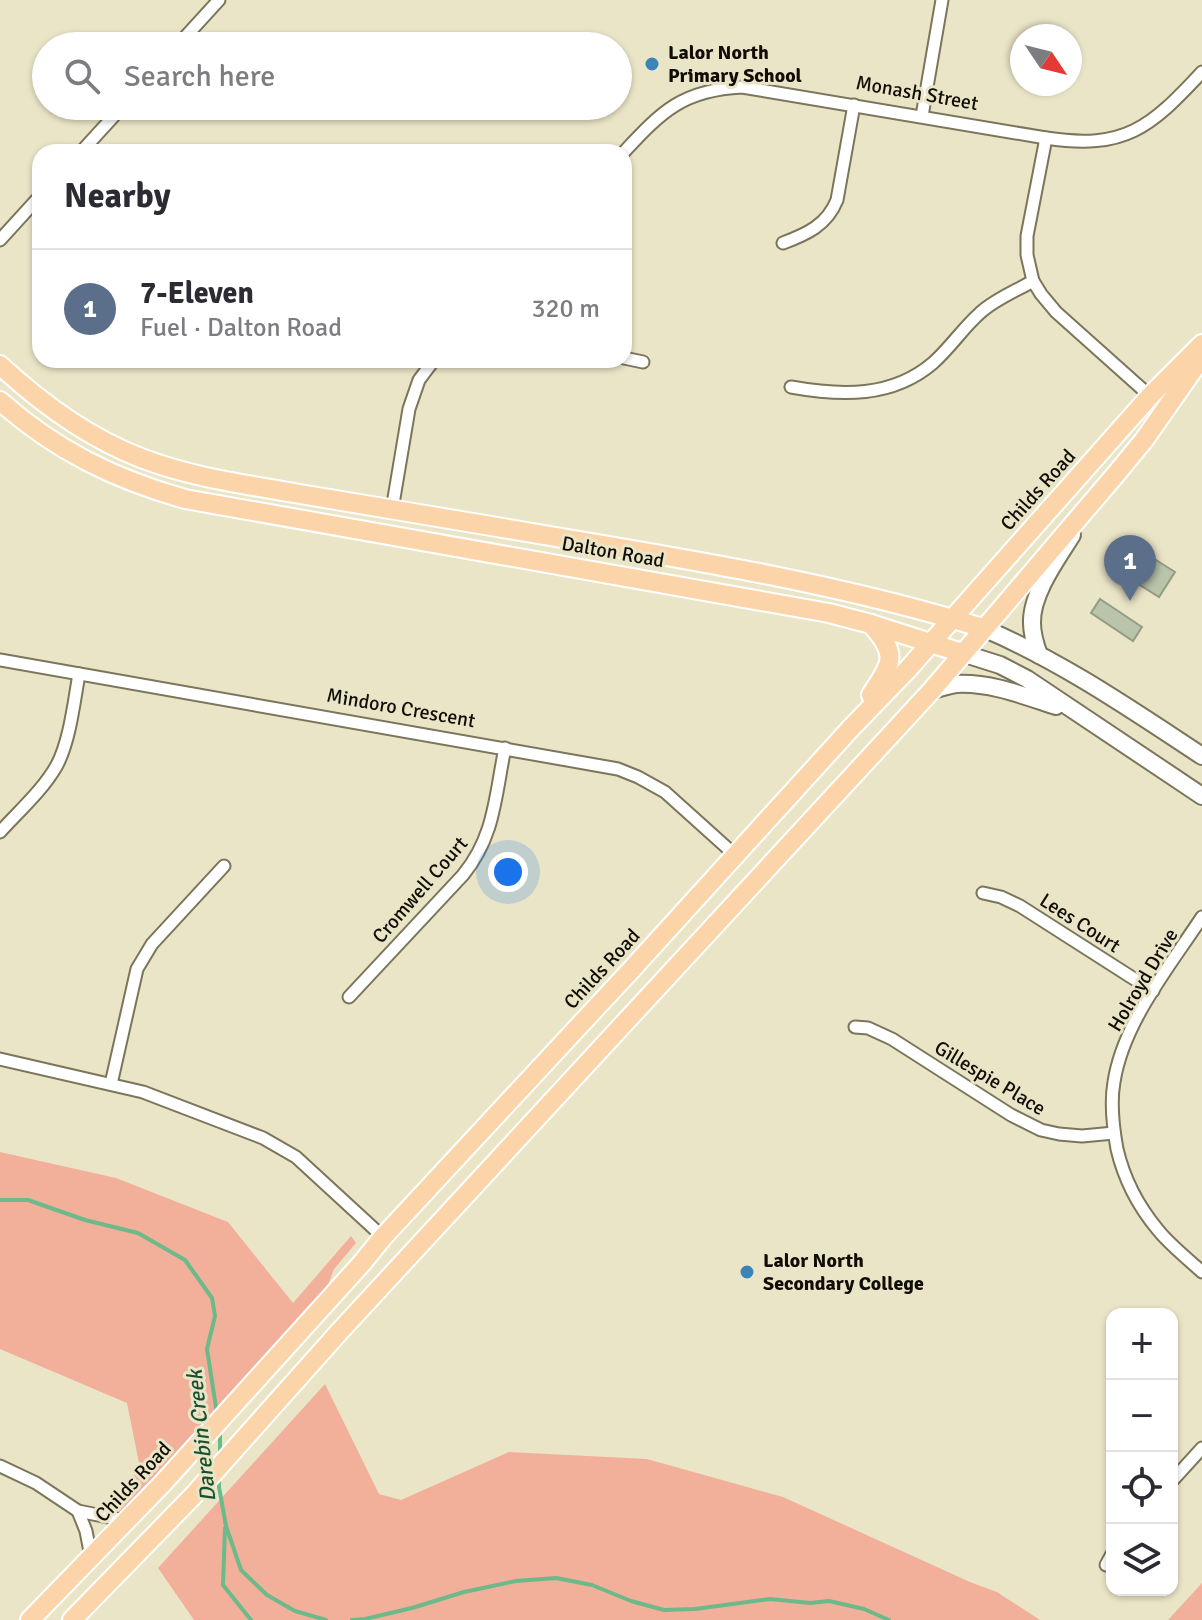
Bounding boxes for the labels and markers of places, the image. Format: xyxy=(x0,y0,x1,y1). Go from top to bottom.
place label: Lalor North Primary School xyxy=(668,40,802,88)
marker: Lalor North Primary School xyxy=(643,55,661,73)
pin: 1 xyxy=(1104,535,1156,601)
place label: Lalor North Secondary College xyxy=(763,1248,924,1296)
marker: Lalor North Secondary College xyxy=(738,1263,756,1281)

